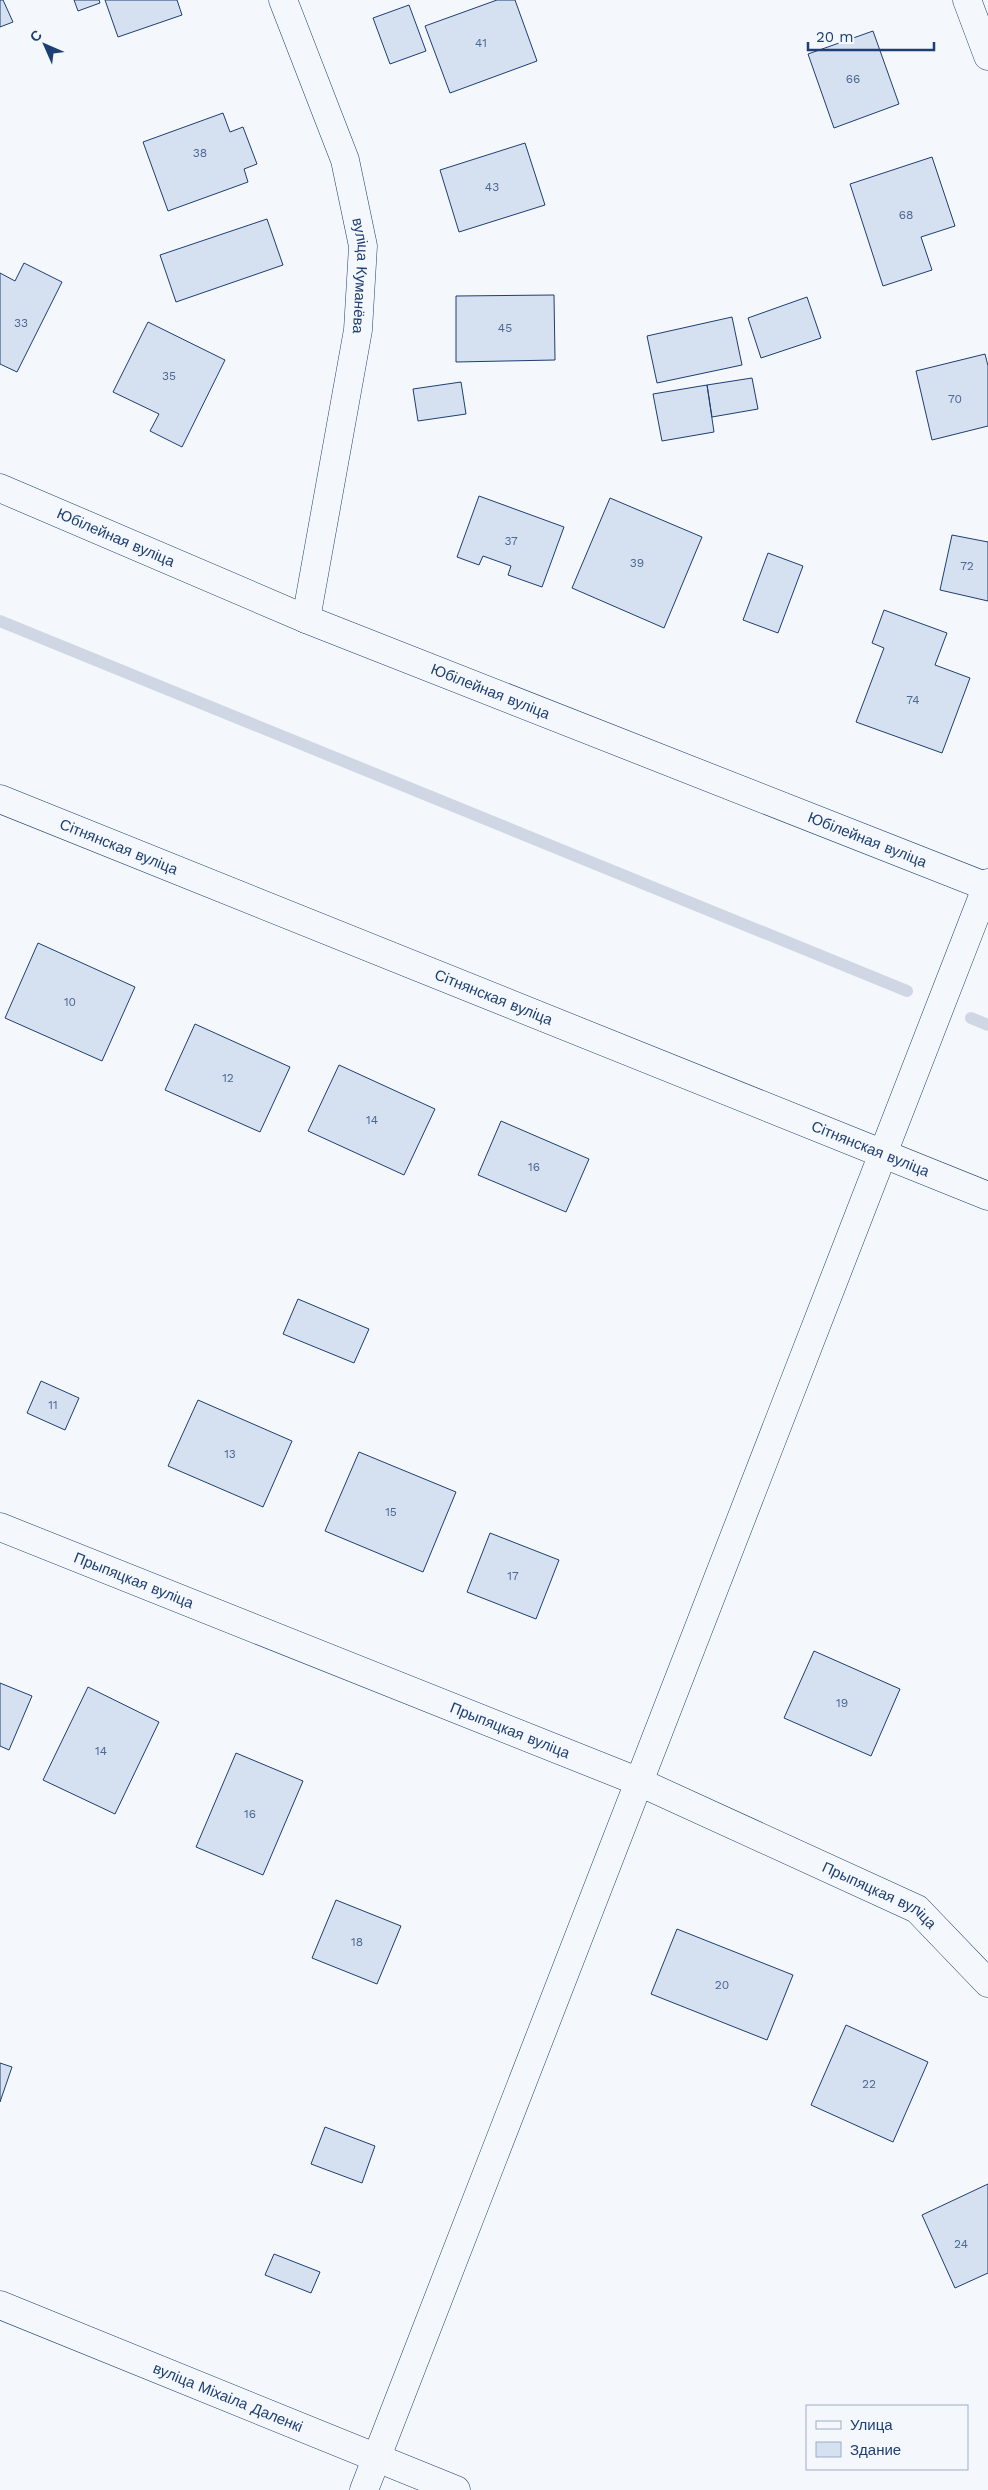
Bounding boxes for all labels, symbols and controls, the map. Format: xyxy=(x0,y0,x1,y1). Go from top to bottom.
north arrow xyxy=(20,20,70,70)
scale bar xyxy=(808,20,934,52)
text: С xyxy=(27,27,45,45)
text: 20 m xyxy=(816,28,854,46)
house number: 41 xyxy=(475,36,487,50)
house number: 66 xyxy=(846,72,860,86)
house number: 38 xyxy=(193,146,207,160)
house number: 43 xyxy=(485,180,499,194)
house number: 68 xyxy=(899,208,913,222)
street label: вуліца Куманёва xyxy=(348,216,372,335)
house number: 33 xyxy=(14,316,28,330)
house number: 45 xyxy=(498,321,512,335)
house number: 35 xyxy=(162,369,176,383)
house number: 70 xyxy=(948,392,962,406)
street label: Юбілейная вуліца xyxy=(54,504,178,571)
house number: 37 xyxy=(504,534,518,548)
house number: 39 xyxy=(630,556,644,570)
house number: 72 xyxy=(960,559,974,573)
street label: Юбілейная вуліца xyxy=(428,660,553,723)
house number: 74 xyxy=(906,693,920,707)
street label: Юбілейная вуліца xyxy=(805,808,930,871)
street label: Сітнянская вуліца xyxy=(57,815,181,879)
street label: Сітнянская вуліца xyxy=(432,966,556,1029)
house number: 10 xyxy=(64,995,76,1009)
house number: 12 xyxy=(222,1071,234,1085)
house number: 14 xyxy=(366,1113,378,1127)
street label: Сітнянская вуліца xyxy=(809,1117,933,1181)
house number: 16 xyxy=(528,1160,540,1174)
house number: 11 xyxy=(48,1398,58,1412)
house number: 13 xyxy=(224,1447,236,1461)
house number: 15 xyxy=(385,1505,397,1519)
street label: Прыпяцкая вуліца xyxy=(71,1548,197,1612)
house number: 17 xyxy=(507,1569,519,1583)
house number: 19 xyxy=(836,1696,848,1710)
street label: Прыпяцкая вуліца xyxy=(448,1698,573,1762)
house number: 14 xyxy=(95,1744,107,1758)
house number: 16 xyxy=(244,1807,256,1821)
street label: Прыпяцкая вуліца xyxy=(819,1858,941,1933)
house number: 18 xyxy=(351,1935,363,1949)
house number: 20 xyxy=(715,1978,729,1992)
house number: 22 xyxy=(862,2077,876,2091)
house number: 24 xyxy=(954,2237,968,2251)
street label: вуліца Міхаіла Даленкі xyxy=(150,2359,305,2436)
legend xyxy=(806,2405,968,2470)
text: Улица xyxy=(850,2416,893,2434)
text: Здание xyxy=(850,2441,901,2459)

